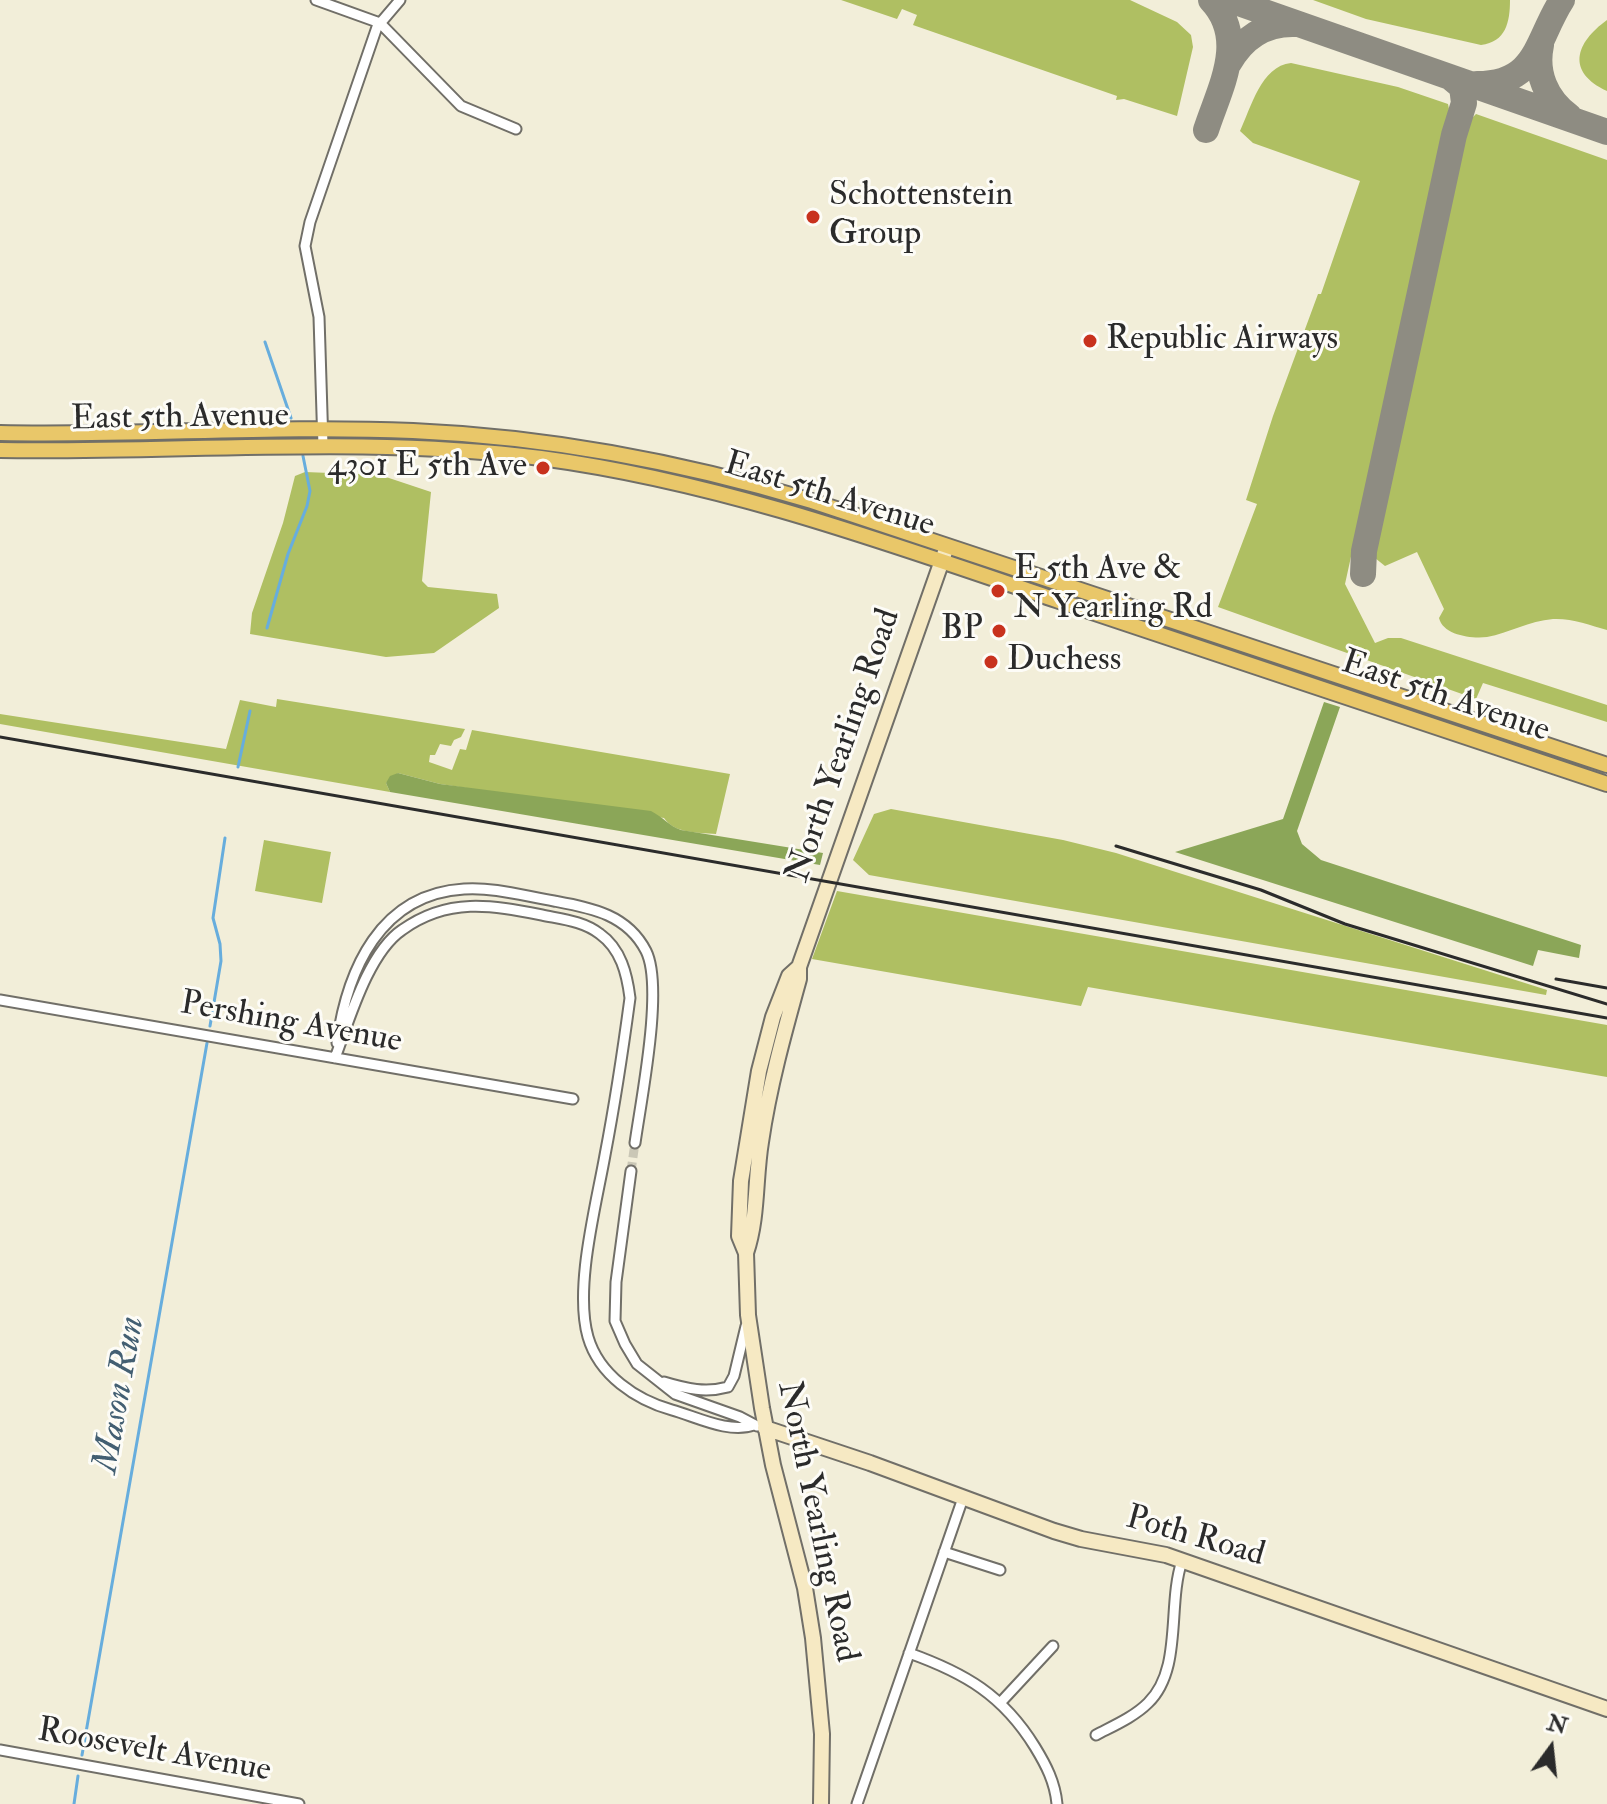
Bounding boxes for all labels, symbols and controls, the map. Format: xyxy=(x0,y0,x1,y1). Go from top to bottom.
place label: Schottenstein Group xyxy=(829,177,1013,256)
marker: Schottenstein Group xyxy=(804,208,822,226)
place label: Republic Airways xyxy=(1106,321,1338,361)
marker: Republic Airways xyxy=(1081,332,1099,350)
street label: East 5th Avenue xyxy=(71,397,289,441)
street label: East 5th Avenue xyxy=(719,445,939,547)
place label: 4301 E 5th Ave xyxy=(327,448,527,488)
marker: 4301 E 5th Ave xyxy=(534,459,552,477)
place label: E 5th Ave & N Yearling Rd xyxy=(1014,551,1212,630)
marker: E 5th Ave & N Yearling Rd xyxy=(989,582,1007,600)
street label: North Yearling Road xyxy=(779,604,911,888)
place label: BP xyxy=(941,611,983,651)
marker: BP xyxy=(990,622,1008,640)
place label: Duchess xyxy=(1007,642,1121,682)
street label: East 5th Avenue xyxy=(1335,643,1555,753)
marker: Duchess xyxy=(982,653,1000,671)
street label: Pershing Avenue xyxy=(177,984,405,1064)
water label: Mason Run xyxy=(86,1313,156,1477)
street label: North Yearling Road xyxy=(766,1378,866,1666)
street label: Poth Road xyxy=(1121,1499,1269,1577)
north arrow xyxy=(1511,1708,1591,1788)
text: N xyxy=(1544,1709,1570,1741)
street label: Roosevelt Avenue xyxy=(34,1711,274,1793)

